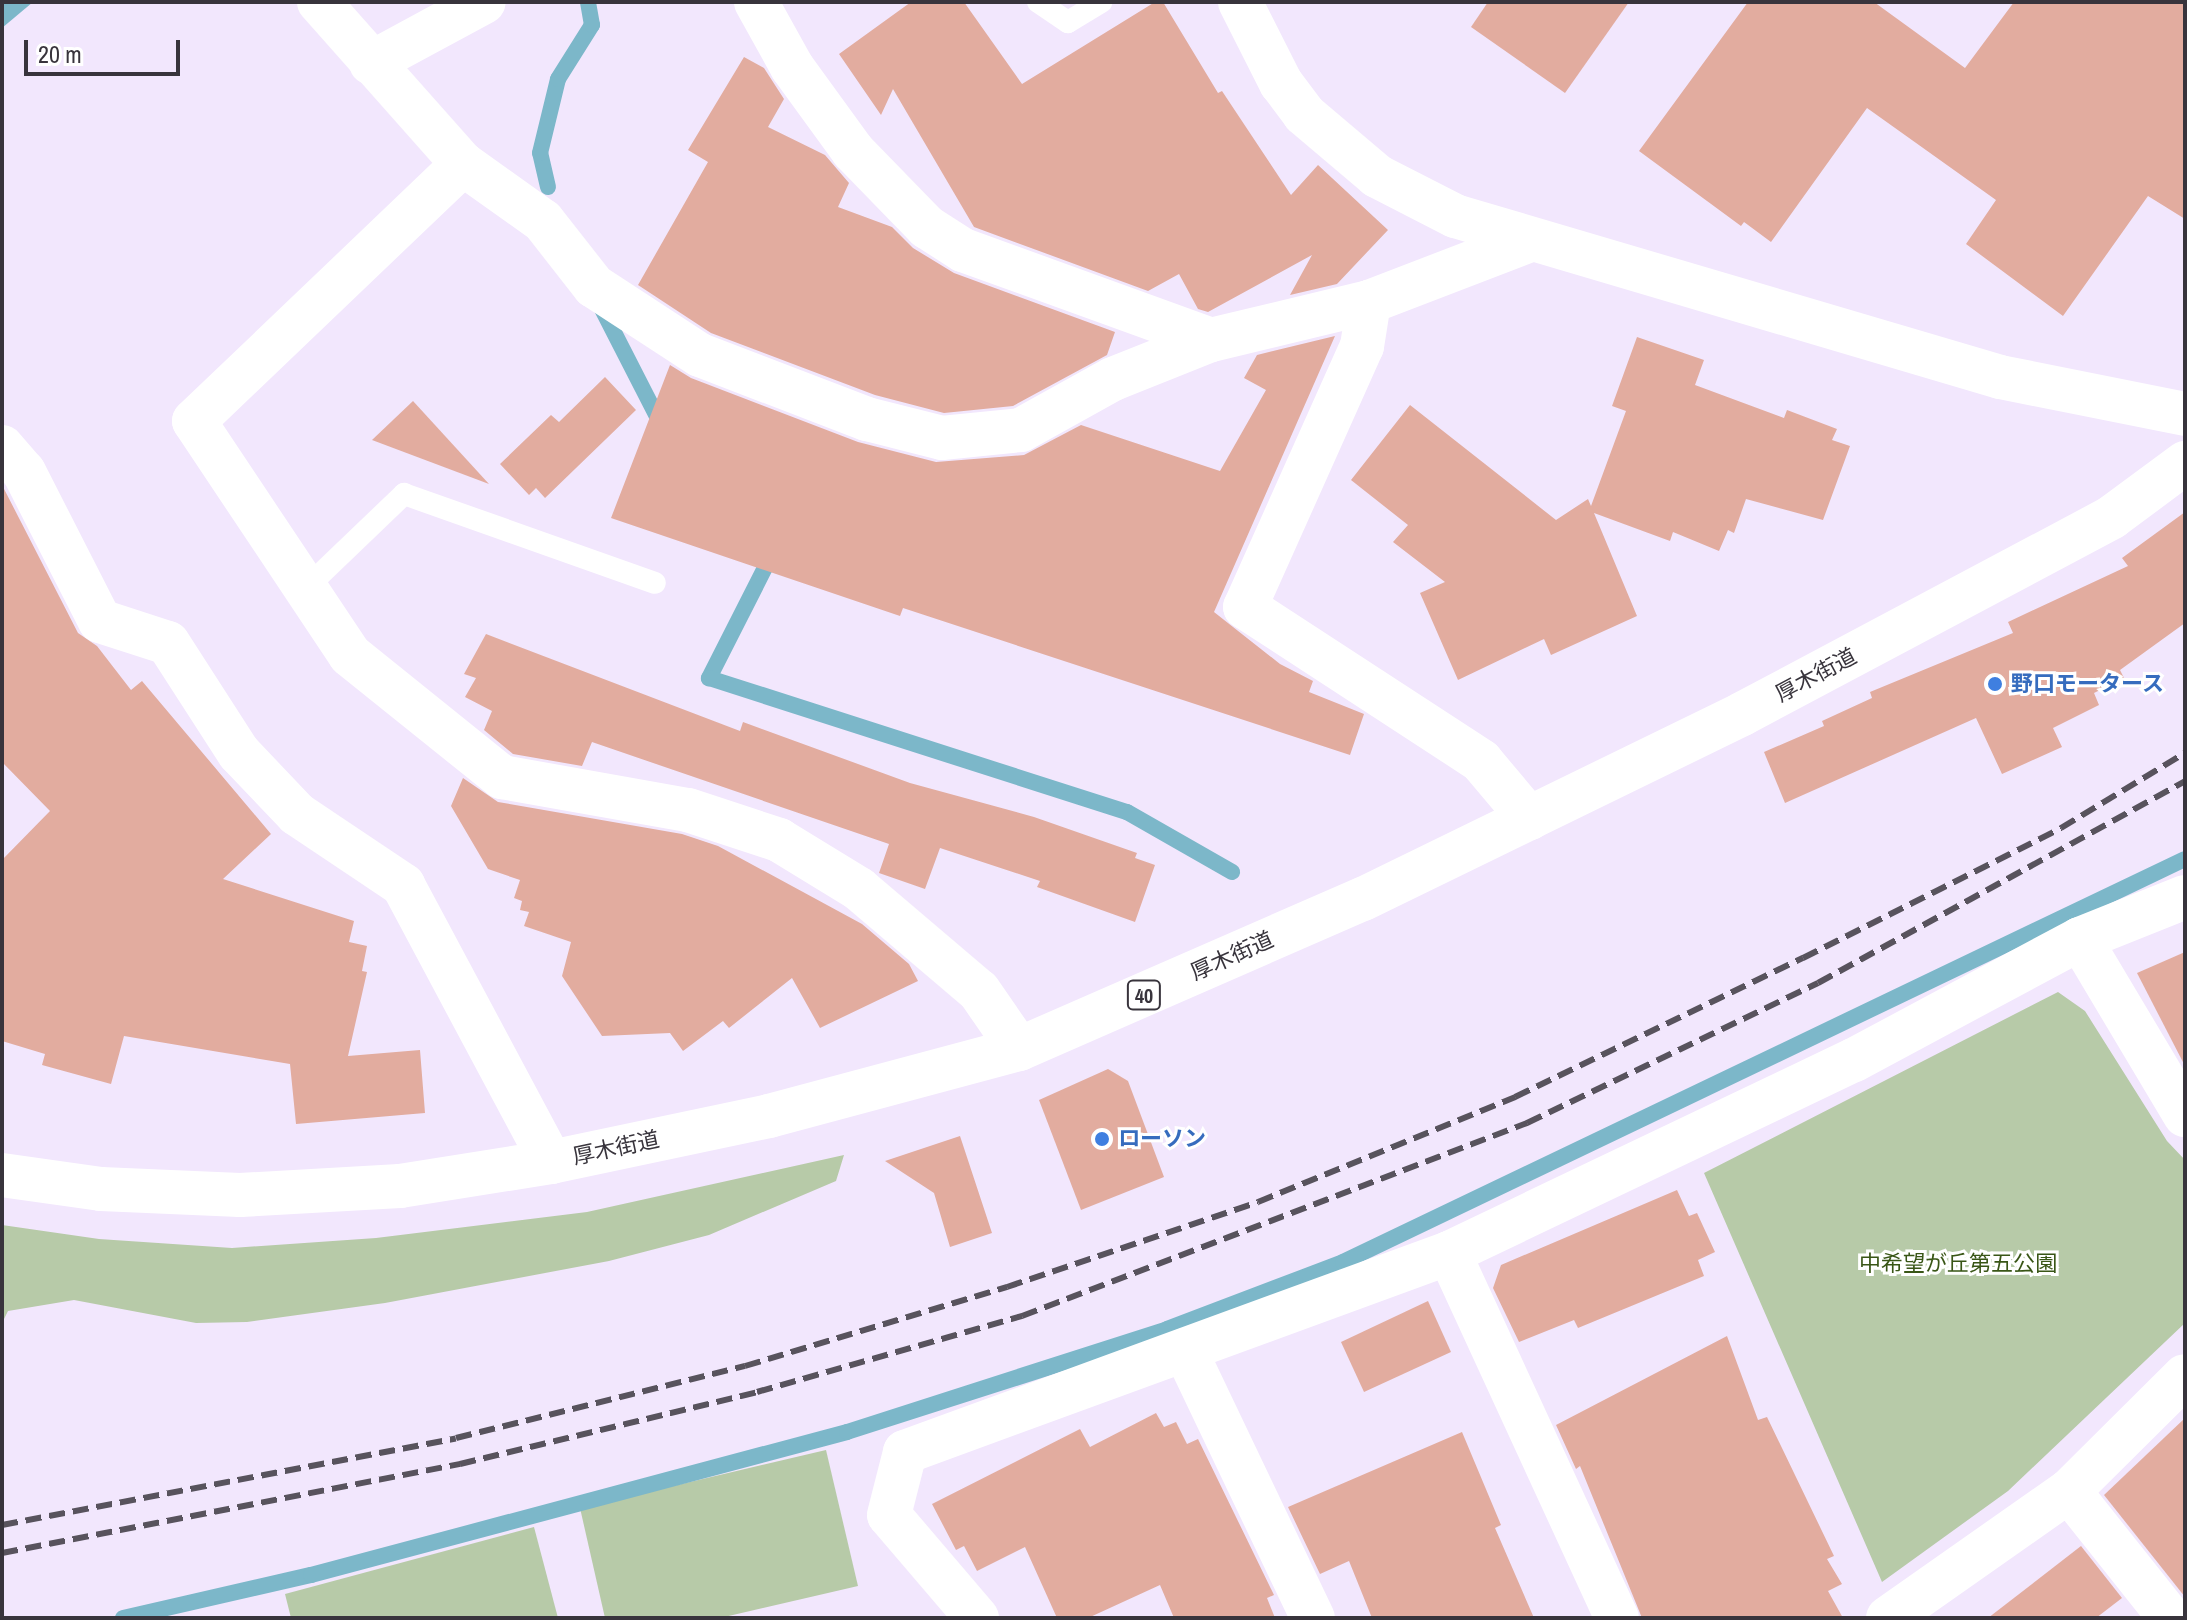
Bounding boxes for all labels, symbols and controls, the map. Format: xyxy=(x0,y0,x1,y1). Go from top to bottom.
scale bar xyxy=(28,24,184,74)
text: 20 m xyxy=(38,38,82,70)
street label: 厚木街道 xyxy=(1771,643,1861,707)
place label: 野口モータース xyxy=(2011,671,2165,697)
marker: 野口モータース xyxy=(1986,675,2004,693)
street label: 厚木街道 xyxy=(1186,926,1278,986)
road number: 40 xyxy=(1126,979,1162,1011)
street label: 厚木街道 xyxy=(570,1126,662,1170)
place label: ローソン xyxy=(1118,1126,1206,1152)
marker: ローソン xyxy=(1093,1130,1111,1148)
park label: 中希望が丘第五公園 xyxy=(1859,1251,2057,1277)

